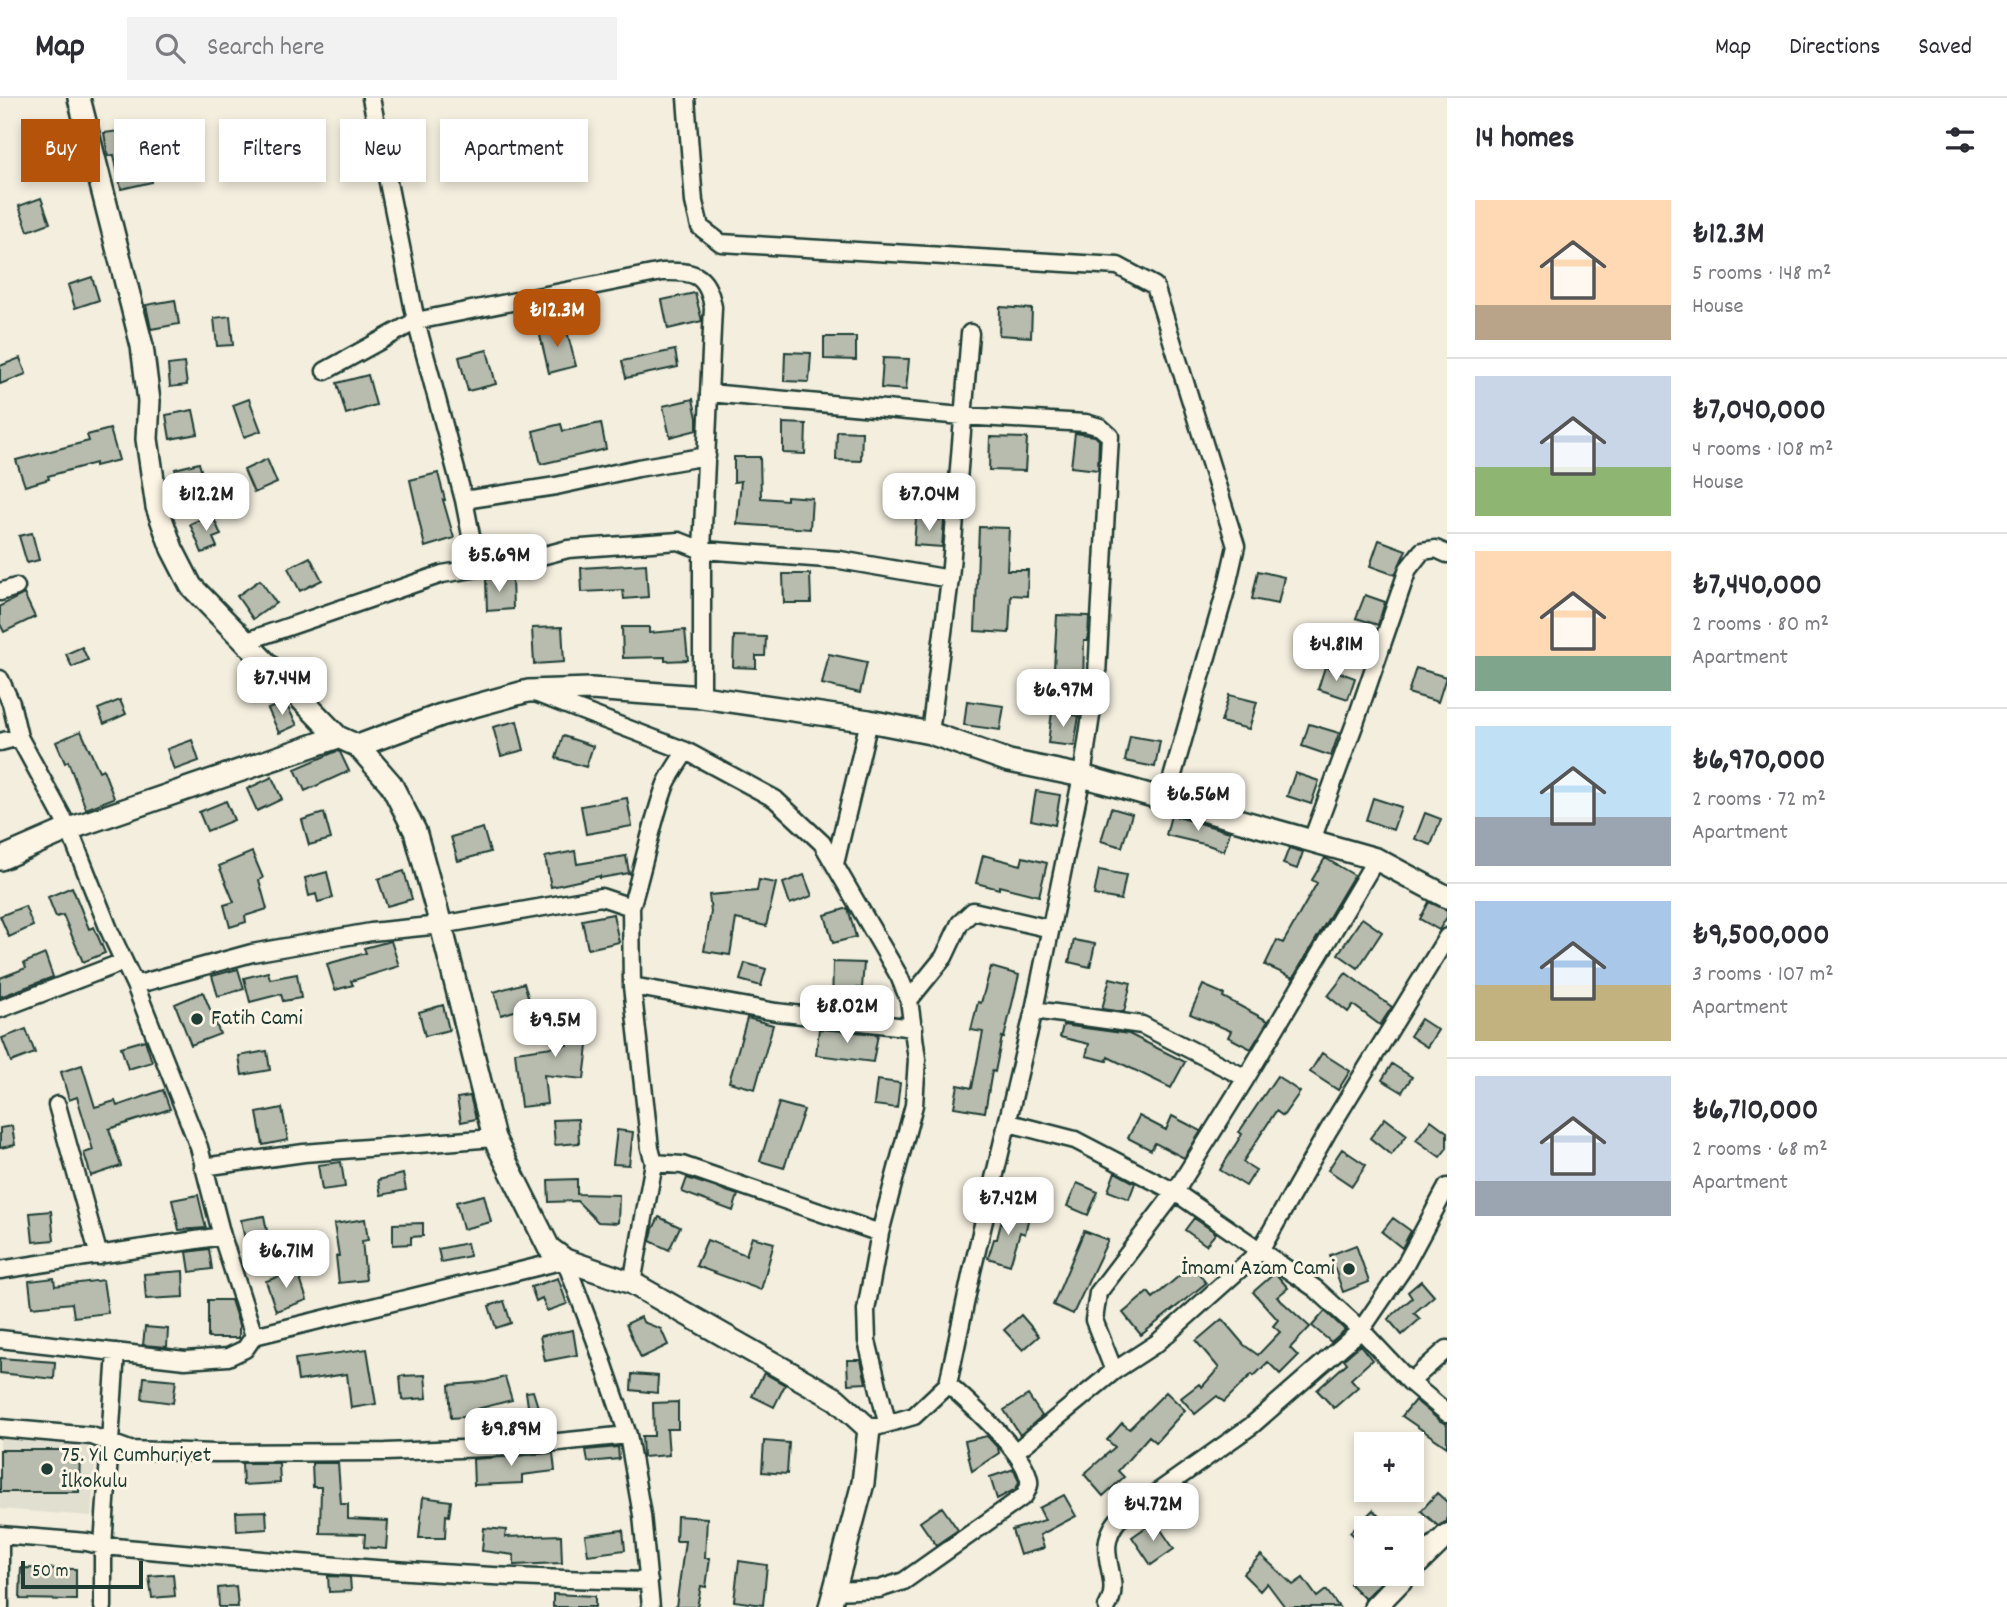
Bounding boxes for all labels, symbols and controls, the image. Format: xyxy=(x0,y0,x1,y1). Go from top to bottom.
search box xyxy=(127,17,617,80)
text: Map xyxy=(35,25,85,72)
icon: search xyxy=(151,29,189,67)
text: Search here xyxy=(207,30,325,67)
text: Map xyxy=(1715,31,1751,65)
text: Directions xyxy=(1789,31,1880,65)
text: Saved xyxy=(1918,31,1972,65)
chip: Buy xyxy=(21,119,100,182)
chip: Rent xyxy=(114,119,205,182)
chip: Filters xyxy=(219,119,326,182)
chip: New xyxy=(340,119,426,182)
chip: Apartment xyxy=(440,119,588,182)
text: 14 homes xyxy=(1475,119,1574,162)
icon: filters xyxy=(1941,121,1979,159)
text: ₺12.3M xyxy=(1692,215,1764,258)
icon: home xyxy=(1531,228,1615,312)
text: 5 rooms · 148 m² xyxy=(1692,258,1831,291)
pin: ₺12.3M xyxy=(500,289,614,349)
text: House xyxy=(1692,291,1744,324)
text: ₺12.3M xyxy=(529,295,585,328)
text: ₺7,040,000 xyxy=(1692,391,1826,434)
icon: home xyxy=(1531,404,1615,488)
text: 4 rooms · 108 m² xyxy=(1692,434,1833,467)
text: House xyxy=(1692,467,1744,500)
pin: ₺12.2M xyxy=(149,474,263,533)
pin: ₺7.04M xyxy=(872,474,986,533)
text: ₺12.2M xyxy=(178,479,234,512)
text: ₺7.04M xyxy=(899,479,960,512)
pin: ₺5.69M xyxy=(442,534,556,594)
text: ₺5.69M xyxy=(468,540,530,573)
text: ₺7,440,000 xyxy=(1692,566,1822,609)
icon: home xyxy=(1531,579,1615,663)
text: 2 rooms · 80 m² xyxy=(1692,609,1829,642)
pin: ₺4.81M xyxy=(1279,624,1393,683)
text: ₺4.81M xyxy=(1309,629,1363,662)
text: Apartment xyxy=(1692,642,1788,675)
pin: ₺7.44M xyxy=(225,658,339,717)
text: ₺7.44M xyxy=(253,663,311,696)
pin: ₺6.97M xyxy=(1006,670,1120,729)
text: ₺6.97M xyxy=(1033,675,1093,708)
text: ₺6,970,000 xyxy=(1692,741,1825,784)
icon: home xyxy=(1531,754,1615,838)
pin: ₺6.56M xyxy=(1141,774,1255,833)
text: ₺6.56M xyxy=(1166,779,1230,812)
text: 2 rooms · 72 m² xyxy=(1692,784,1826,817)
text: Apartment xyxy=(1692,817,1788,850)
text: ₺9,500,000 xyxy=(1692,916,1830,959)
icon: home xyxy=(1531,929,1615,1013)
text: 3 rooms · 107 m² xyxy=(1692,959,1834,992)
pin: ₺8.02M xyxy=(790,986,904,1045)
text: ₺8.02M xyxy=(816,991,878,1024)
text: Apartment xyxy=(1692,992,1788,1025)
pin: ₺9.5M xyxy=(506,1000,604,1059)
place label: Fatih Cami xyxy=(211,1003,303,1036)
text: ₺9.5M xyxy=(529,1005,581,1038)
marker: Fatih Cami xyxy=(189,1011,205,1027)
text: ₺6,710,000 xyxy=(1692,1091,1818,1134)
icon: home xyxy=(1531,1104,1615,1188)
text: 2 rooms · 68 m² xyxy=(1692,1134,1828,1167)
text: Apartment xyxy=(1692,1167,1788,1200)
pin: ₺7.42M xyxy=(951,1178,1065,1237)
text: ₺7.42M xyxy=(979,1183,1037,1216)
pin: ₺6.71M xyxy=(229,1230,343,1290)
text: ₺6.71M xyxy=(258,1236,314,1269)
place label: İmamı Azam Cami xyxy=(1181,1253,1335,1286)
marker: İmamı Azam Cami xyxy=(1341,1261,1357,1277)
pin: ₺9.89M xyxy=(454,1408,568,1468)
text: ₺9.89M xyxy=(481,1414,541,1447)
map controls xyxy=(1354,1432,1424,1586)
button: + xyxy=(1354,1432,1424,1502)
place label: 75. Yıl Cumhuriyet İlkokulu xyxy=(61,1440,211,1499)
marker: 75. Yıl Cumhuriyet İlkokulu xyxy=(39,1461,55,1477)
pin: ₺4.72M xyxy=(1096,1484,1210,1543)
text: ₺4.72M xyxy=(1124,1489,1182,1522)
button: − xyxy=(1354,1516,1424,1586)
scale bar xyxy=(21,1558,144,1590)
text: 50 m xyxy=(32,1559,69,1586)

